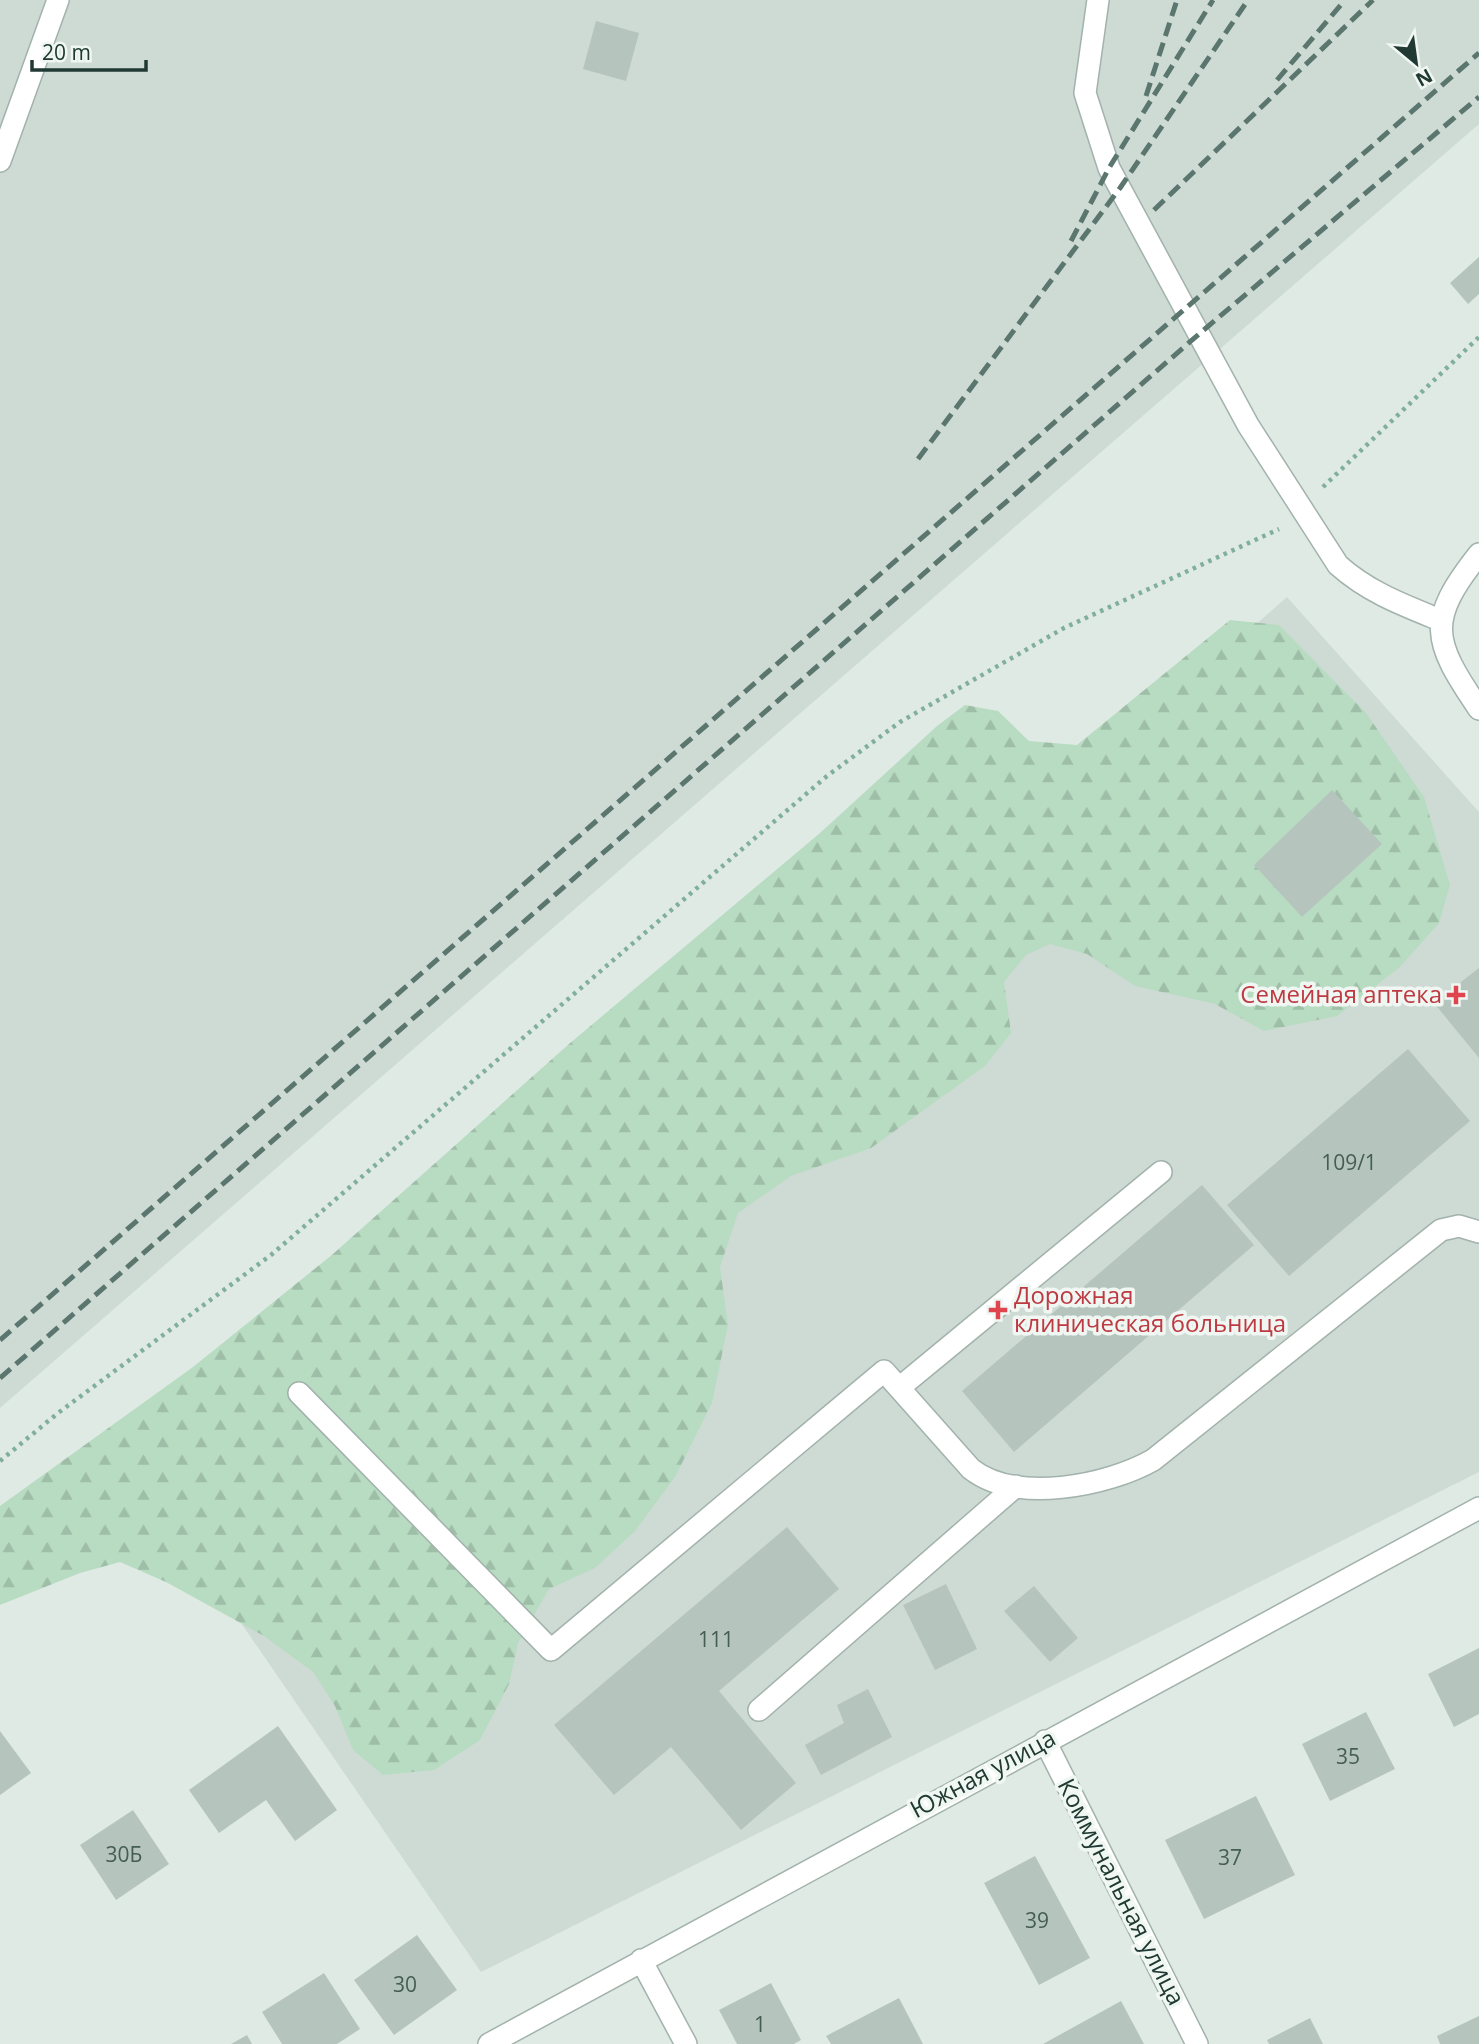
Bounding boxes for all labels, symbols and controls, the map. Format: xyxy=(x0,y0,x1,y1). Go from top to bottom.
scale bar xyxy=(32,28,145,72)
north arrow xyxy=(1381,28,1451,98)
text: 20 m xyxy=(42,38,91,66)
text: N xyxy=(1411,63,1437,93)
place label: Семейная аптека xyxy=(1240,977,1442,1010)
marker: Семейная аптека xyxy=(1448,987,1464,1003)
house number: 109/1 xyxy=(1321,1148,1377,1176)
place label: Дорожная клиническая больница xyxy=(1014,1278,1286,1339)
marker: Дорожная клиническая больница xyxy=(988,1300,1008,1320)
house number: 111 xyxy=(698,1625,734,1653)
street label: Южная улица xyxy=(904,1720,1061,1825)
house number: 35 xyxy=(1336,1742,1360,1770)
street label: Коммунальная улица xyxy=(1051,1772,1194,2010)
house number: 30Б xyxy=(106,1840,142,1868)
house number: 37 xyxy=(1218,1843,1242,1871)
house number: 39 xyxy=(1025,1906,1049,1934)
house number: 30 xyxy=(393,1970,417,1998)
house number: 1 xyxy=(754,2010,766,2038)

